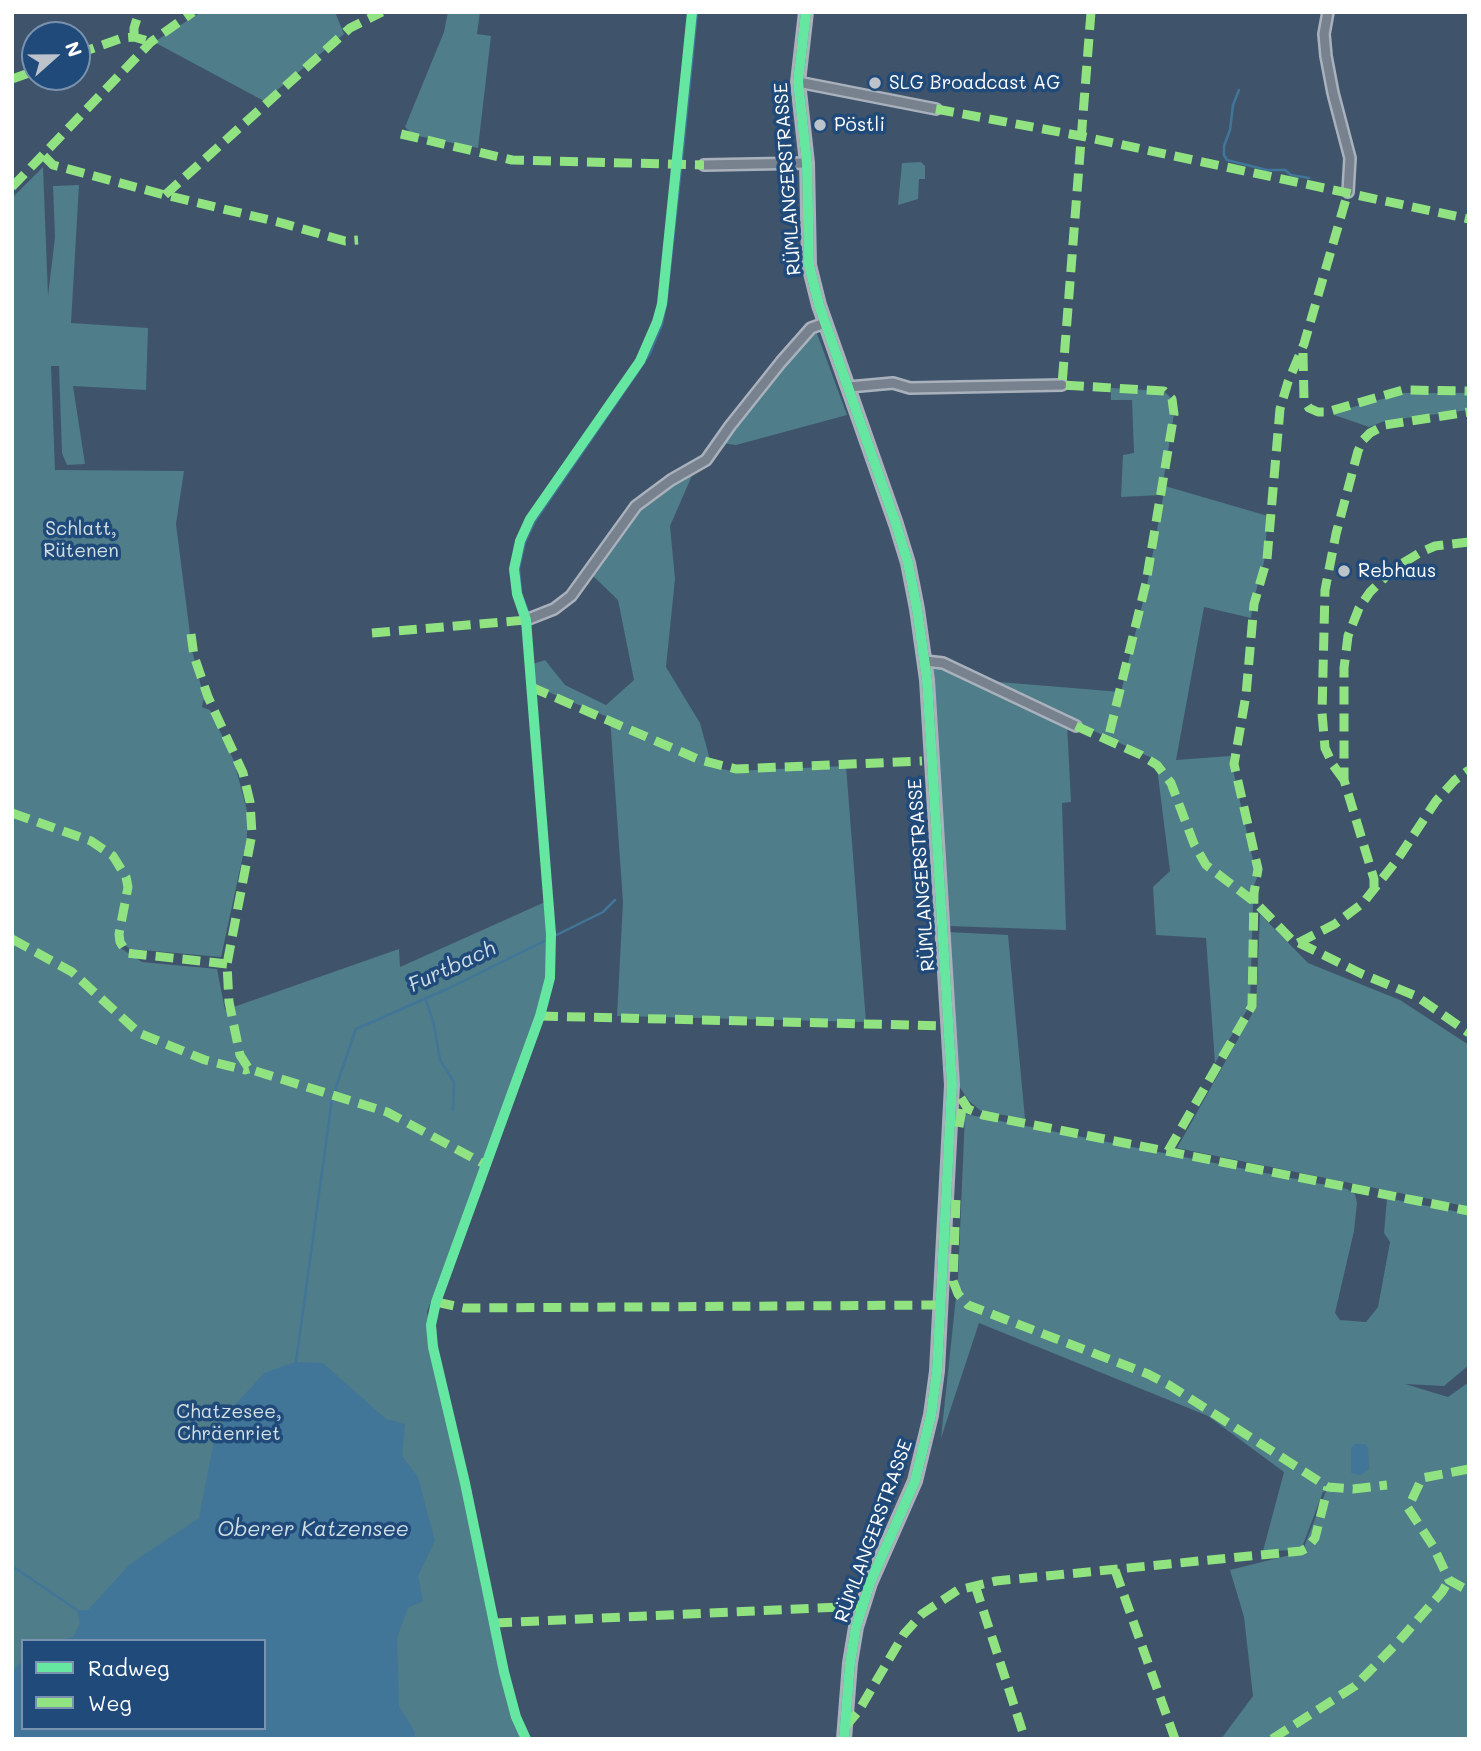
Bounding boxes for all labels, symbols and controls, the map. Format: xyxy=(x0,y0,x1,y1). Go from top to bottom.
north arrow xyxy=(21,21,91,91)
text: N xyxy=(60,38,88,60)
place label: SLG Broadcast AG xyxy=(889,72,1060,94)
marker: SLG Broadcast AG xyxy=(867,75,883,91)
street label: RÜMLANGERSTRASSE xyxy=(770,82,806,276)
place label: Pöstli xyxy=(834,114,885,136)
marker: Pöstli xyxy=(812,117,828,133)
park label: Schlatt, Rütenen xyxy=(43,518,119,562)
place label: Rebhaus xyxy=(1358,560,1436,582)
marker: Rebhaus xyxy=(1336,563,1352,579)
street label: RÜMLANGERSTRASSE xyxy=(904,778,940,972)
water label: Furtbach xyxy=(404,936,500,998)
park label: Chatzesee, Chräenriet xyxy=(176,1401,282,1445)
street label: RÜMLANGERSTRASSE xyxy=(830,1436,918,1626)
water label: Oberer Katzensee xyxy=(217,1517,409,1543)
legend xyxy=(21,1639,266,1730)
text: Radweg xyxy=(88,1654,169,1681)
text: Weg xyxy=(88,1689,132,1716)

